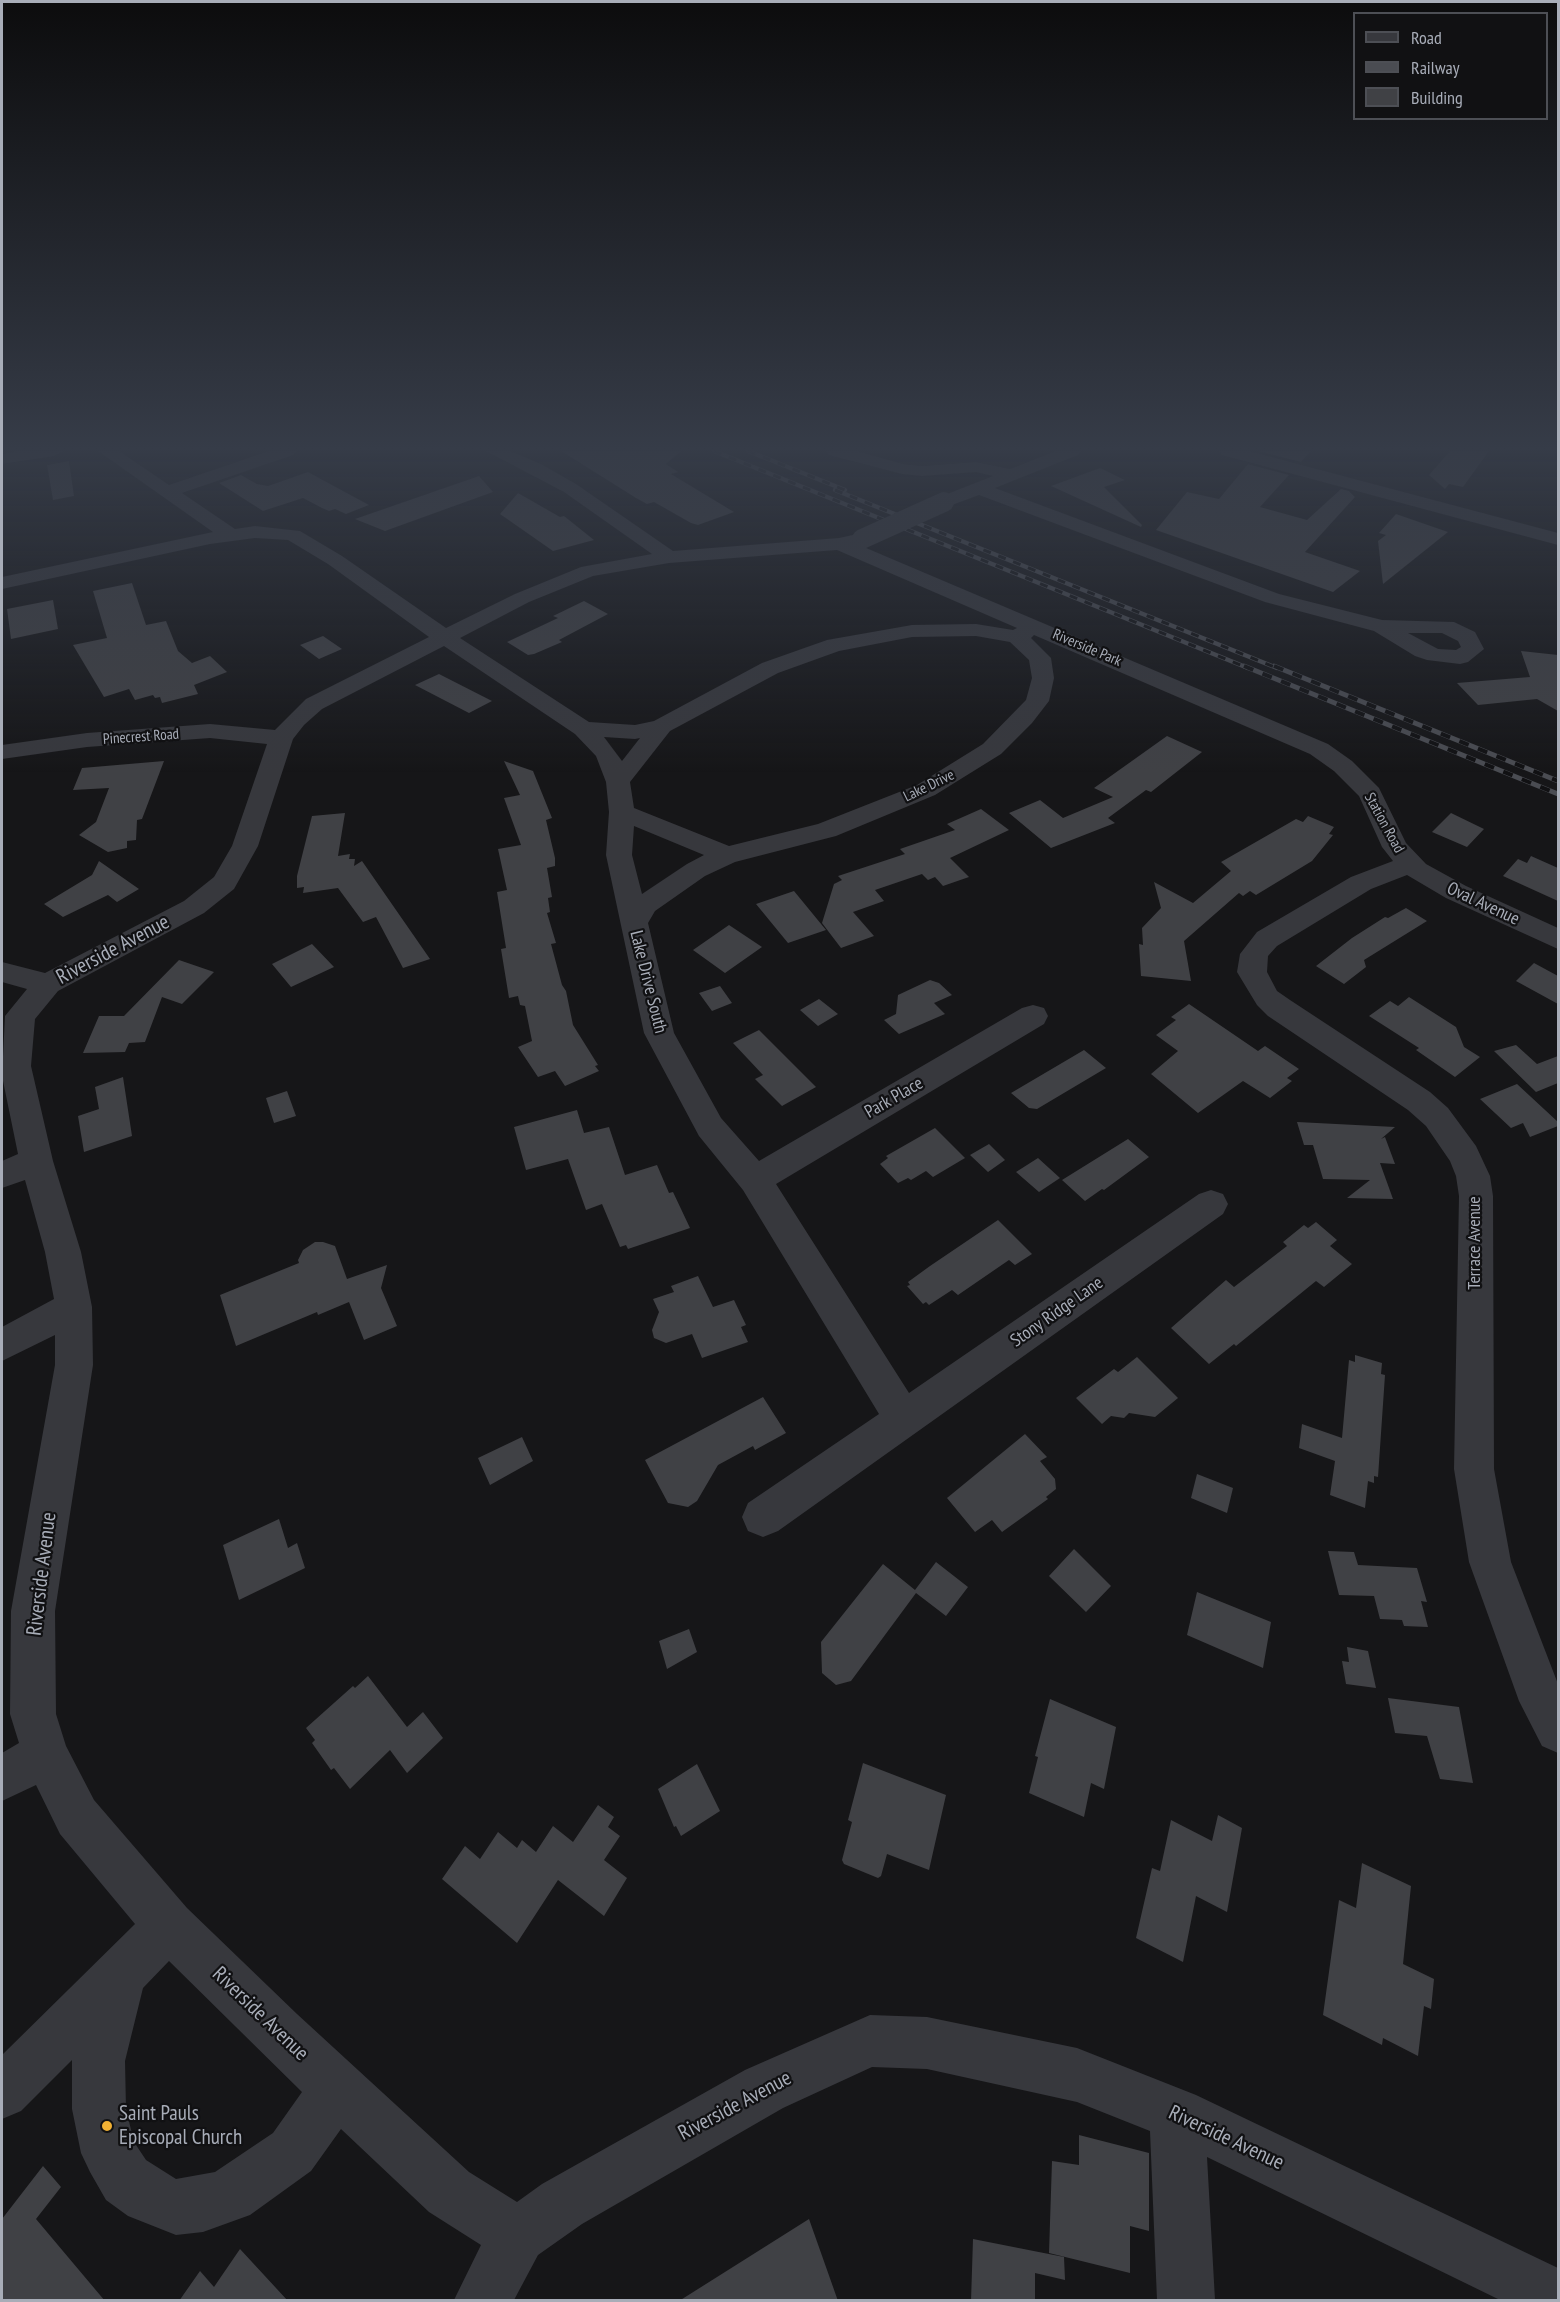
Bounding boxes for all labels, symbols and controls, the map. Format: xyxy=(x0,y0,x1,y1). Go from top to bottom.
legend xyxy=(1353,12,1548,120)
text: Road xyxy=(1411,26,1442,49)
text: Railway xyxy=(1411,56,1460,79)
text: Building xyxy=(1411,86,1463,109)
street label: Riverside Park xyxy=(1050,625,1124,671)
street label: Pinecrest Road xyxy=(102,725,180,749)
street label: Lake Drive xyxy=(901,766,957,806)
street label: Station Road xyxy=(1360,790,1408,856)
street label: Oval Avenue xyxy=(1443,878,1523,930)
street label: Riverside Avenue xyxy=(52,910,174,990)
street label: Lake Drive South xyxy=(625,928,671,1036)
street label: Park Place xyxy=(861,1073,927,1123)
street label: Terrace Avenue xyxy=(1464,1196,1486,1290)
street label: Stony Ridge Lane xyxy=(1007,1272,1107,1352)
street label: Riverside Avenue xyxy=(22,1511,62,1637)
street label: Riverside Avenue xyxy=(207,1962,313,2066)
street label: Riverside Avenue xyxy=(674,2066,796,2146)
street label: Riverside Avenue xyxy=(1164,2100,1288,2176)
place label: Saint Pauls Episcopal Church xyxy=(119,2101,242,2151)
marker: Saint Pauls Episcopal Church xyxy=(100,2119,114,2133)

